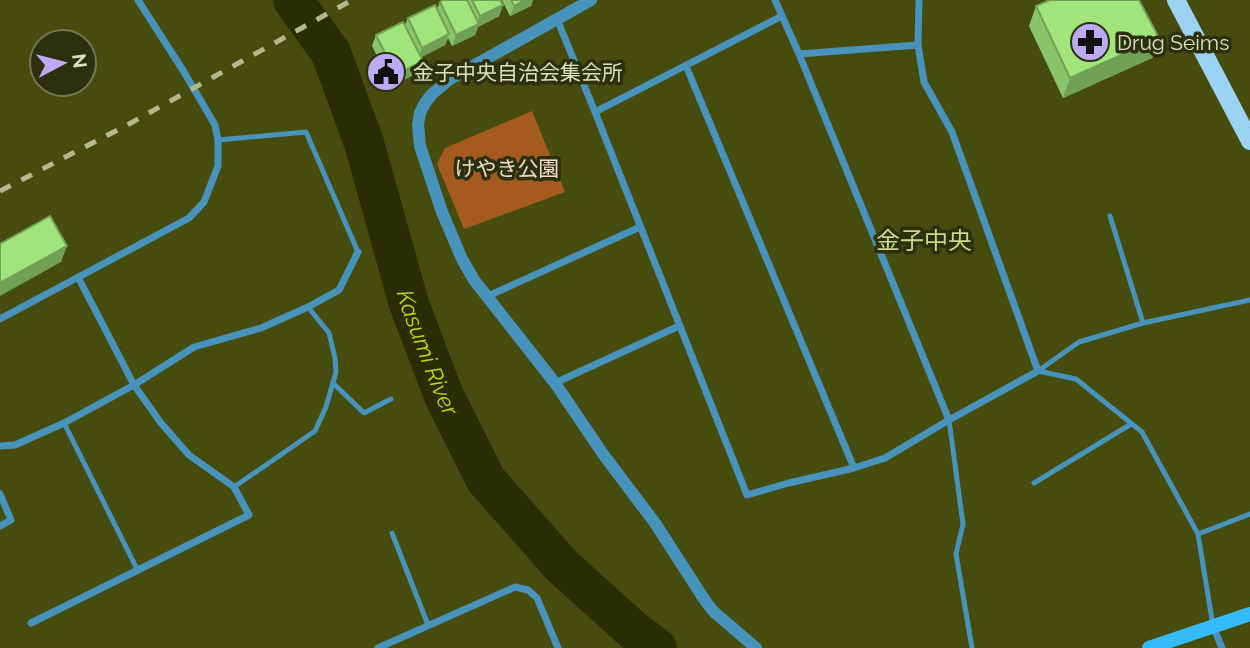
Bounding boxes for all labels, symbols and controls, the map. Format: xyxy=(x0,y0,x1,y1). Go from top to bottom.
pharmacy icon: Drug Seims xyxy=(1069,21,1111,63)
north arrow xyxy=(28,28,98,98)
place label: Drug Seims xyxy=(1117,30,1229,55)
public building icon: 金子中央自治会集会所 xyxy=(365,51,407,93)
text: N xyxy=(68,52,92,69)
place label: 金子中央自治会集会所 xyxy=(413,60,623,85)
park label: けやき公園 xyxy=(455,156,560,181)
district label: 金子中央 xyxy=(876,226,972,255)
water label: Kasumi River xyxy=(392,286,465,420)

